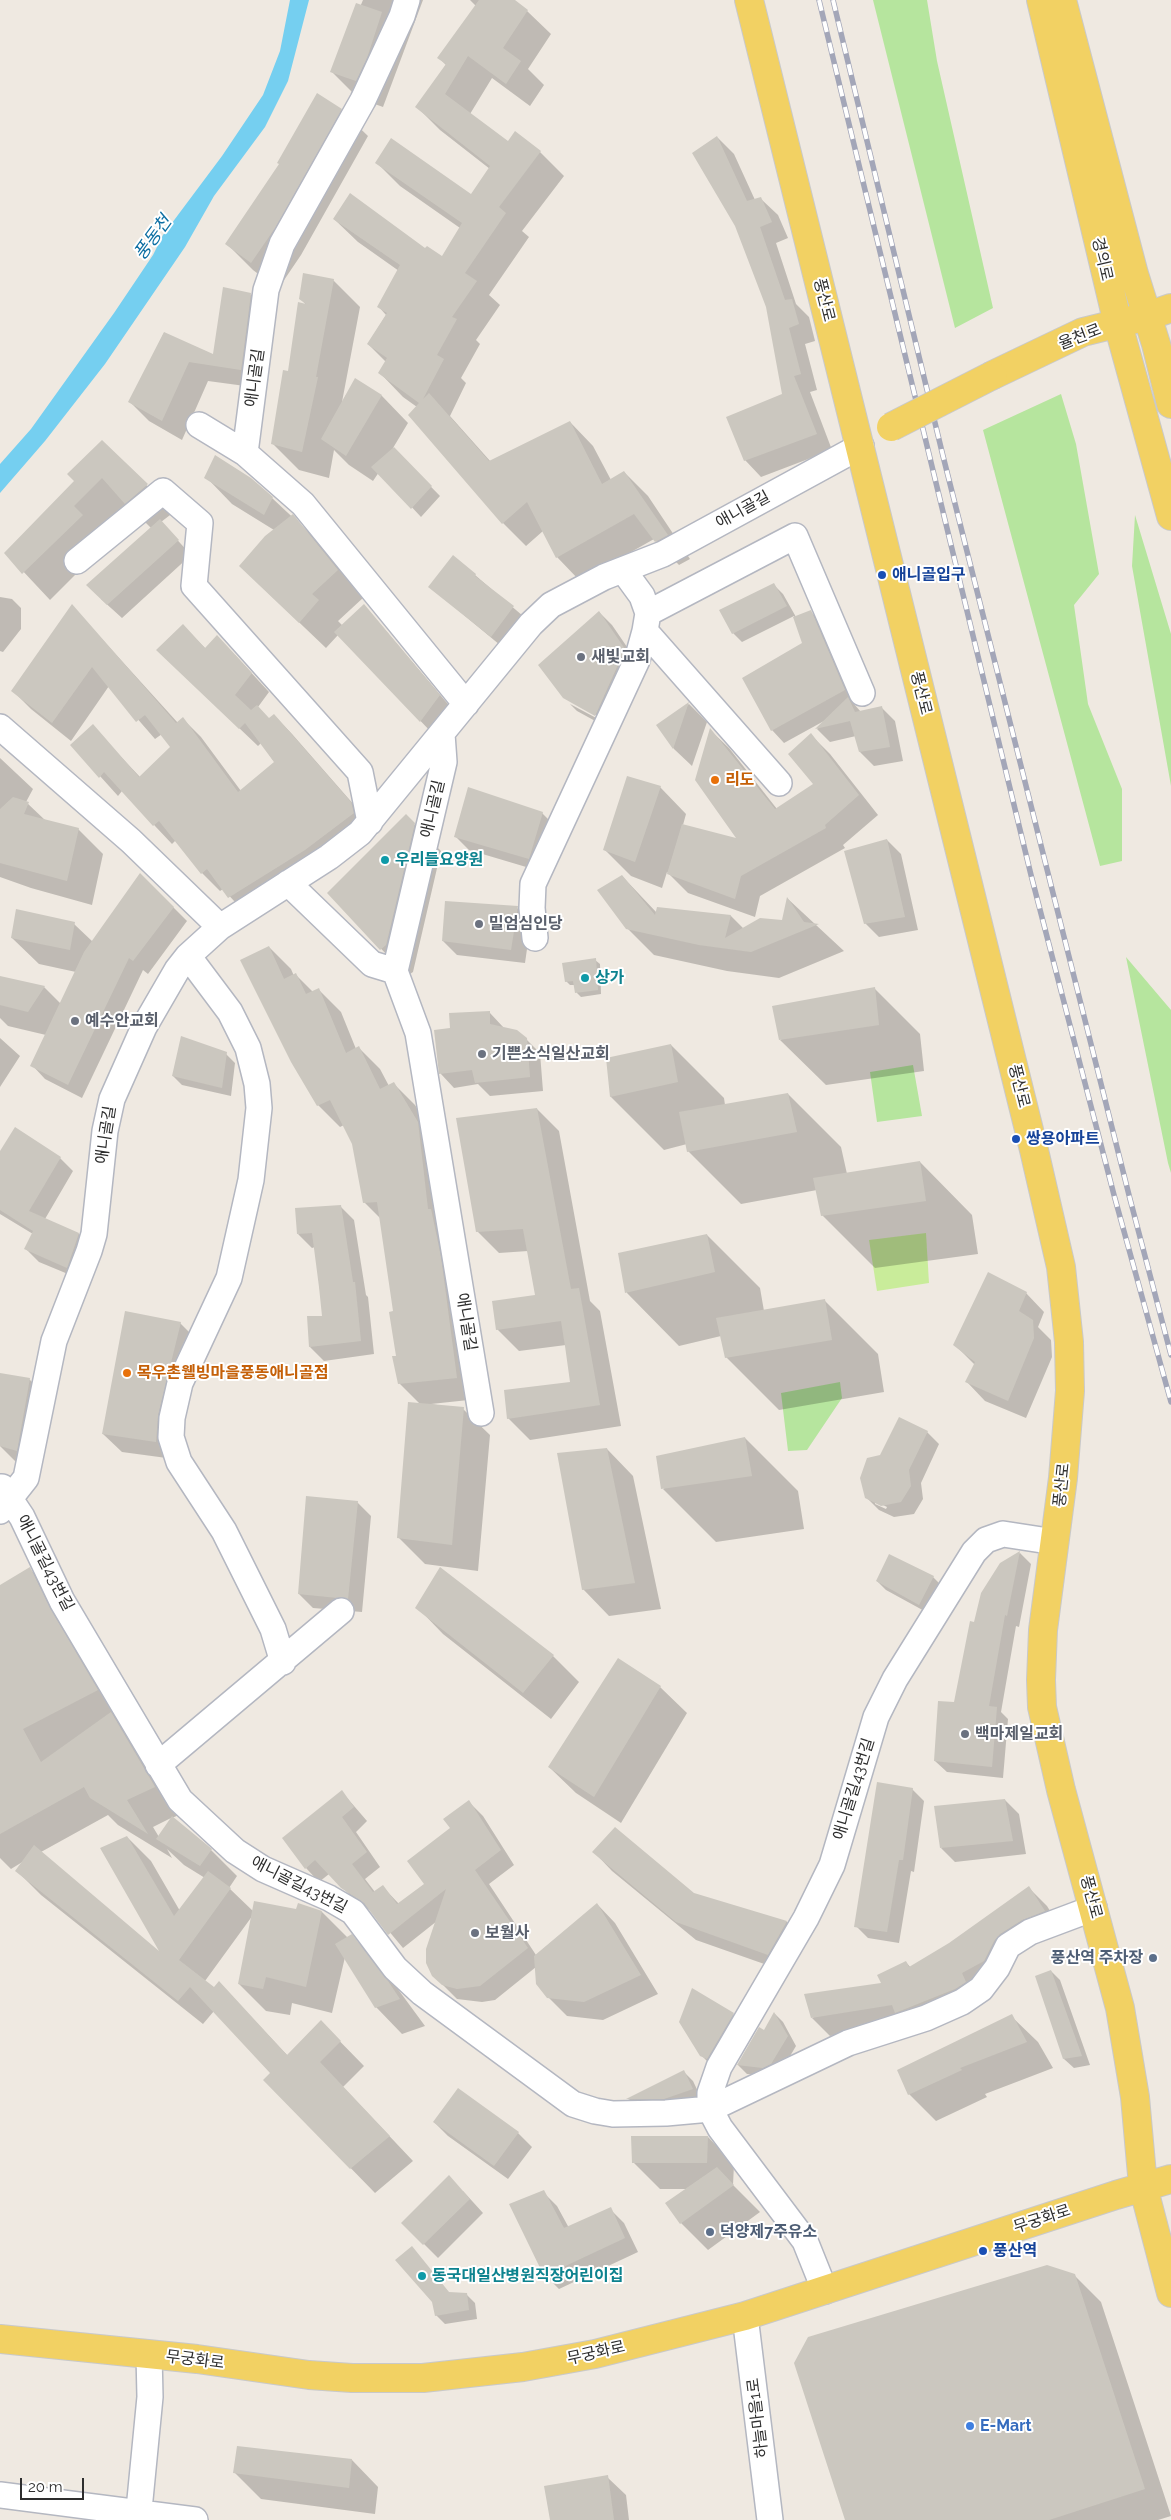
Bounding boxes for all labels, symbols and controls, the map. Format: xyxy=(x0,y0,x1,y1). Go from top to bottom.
water label: 풍동천 xyxy=(130,212,176,264)
street label: 경의로 xyxy=(1088,235,1116,283)
street label: 풍산로 xyxy=(809,276,839,324)
street label: 율천로 xyxy=(1056,320,1104,354)
street label: 애니골길 xyxy=(241,348,269,408)
street label: 애니골길 xyxy=(713,487,773,533)
place label: 애니골입구 xyxy=(892,565,966,585)
marker: 애니골입구 xyxy=(876,569,888,581)
place label: 새빛교회 xyxy=(591,647,650,667)
marker: 새빛교회 xyxy=(575,651,587,663)
street label: 풍산로 xyxy=(906,669,936,717)
place label: 리도 xyxy=(725,770,754,790)
marker: 리도 xyxy=(709,774,721,786)
street label: 애니골길 xyxy=(417,778,449,840)
place label: 우리들요양원 xyxy=(395,850,483,870)
marker: 우리들요양원 xyxy=(379,854,391,866)
place label: 밀엄심인당 xyxy=(489,914,563,934)
marker: 밀엄심인당 xyxy=(473,918,485,930)
place label: 상가 xyxy=(595,968,624,988)
marker: 상가 xyxy=(579,972,591,984)
place label: 예수안교회 xyxy=(85,1011,159,1031)
marker: 예수안교회 xyxy=(69,1015,81,1027)
place label: 기쁜소식일산교회 xyxy=(492,1044,610,1064)
marker: 기쁜소식일산교회 xyxy=(476,1048,488,1060)
street label: 풍산로 xyxy=(1004,1062,1034,1110)
street label: 애니골길 xyxy=(92,1104,120,1166)
place label: 쌍용아파트 xyxy=(1026,1129,1100,1149)
marker: 쌍용아파트 xyxy=(1010,1133,1022,1145)
street label: 애니골길 xyxy=(452,1291,480,1353)
place label: 목우촌웰빙마을풍동애니골점 xyxy=(137,1363,328,1383)
marker: 목우촌웰빙마을풍동애니골점 xyxy=(121,1367,133,1379)
street label: 풍산로 xyxy=(1050,1462,1074,1508)
street label: 애니골길43번길 xyxy=(12,1512,78,1614)
place label: 백마제일교회 xyxy=(975,1724,1063,1744)
marker: 백마제일교회 xyxy=(959,1728,971,1740)
street label: 애니골길43번길 xyxy=(829,1736,879,1842)
street label: 애니골길43번길 xyxy=(248,1852,350,1918)
street label: 풍산로 xyxy=(1076,1873,1106,1921)
place label: 보월사 xyxy=(485,1923,529,1943)
marker: 보월사 xyxy=(469,1927,481,1939)
place label: 풍산역 주차장 xyxy=(1051,1948,1143,1968)
marker: 풍산역 주차장 xyxy=(1147,1952,1159,1964)
street label: 무궁화로 xyxy=(1011,2201,1073,2237)
place label: 덕양제7주유소 xyxy=(720,2222,817,2242)
marker: 덕양제7주유소 xyxy=(704,2226,716,2238)
place label: 풍산역 xyxy=(993,2241,1037,2261)
marker: 풍산역 xyxy=(977,2245,989,2257)
place label: 동국대일산병원직장어린이집 xyxy=(432,2266,623,2286)
marker: 동국대일산병원직장어린이집 xyxy=(416,2270,428,2282)
street label: 무궁화로 xyxy=(565,2337,627,2369)
street label: 무궁화로 xyxy=(165,2347,225,2373)
street label: 하늘마을1로 xyxy=(744,2377,772,2459)
place label: E-Mart xyxy=(980,2416,1032,2436)
marker: E-Mart xyxy=(964,2420,976,2432)
scale bar xyxy=(22,2468,86,2500)
text: 20 m xyxy=(28,2478,63,2496)

